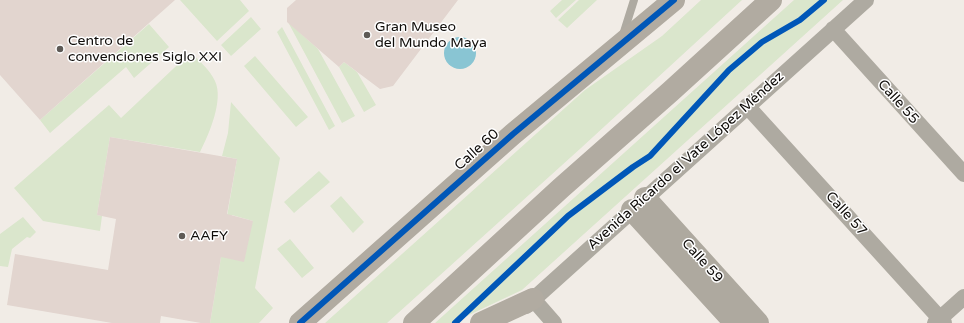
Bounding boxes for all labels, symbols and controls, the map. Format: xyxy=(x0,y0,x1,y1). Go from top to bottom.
place label: Gran Museo del Mundo Maya xyxy=(375,19,487,52)
marker: Gran Museo del Mundo Maya xyxy=(362,30,372,40)
place label: Centro de convenciones Siglo XXI xyxy=(68,33,222,66)
marker: Centro de convenciones Siglo XXI xyxy=(55,44,65,54)
street label: Avenida Ricardo el Vate López Méndez xyxy=(584,68,788,254)
street label: Calle 55 xyxy=(874,76,922,128)
street label: Calle 60 xyxy=(451,126,503,174)
street label: Calle 57 xyxy=(822,188,870,240)
place label: AAFY xyxy=(190,228,228,244)
marker: AAFY xyxy=(177,231,187,241)
street label: Calle 59 xyxy=(678,235,726,287)

